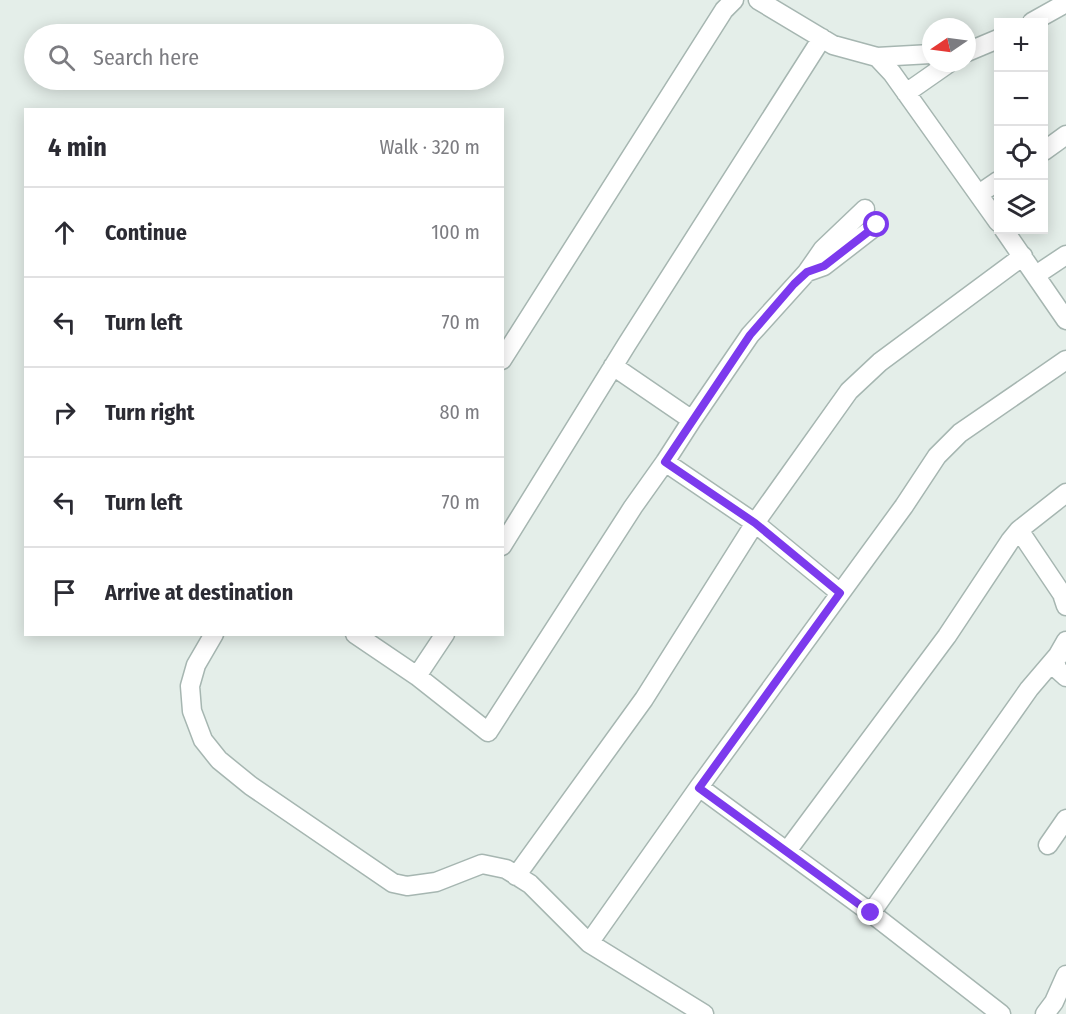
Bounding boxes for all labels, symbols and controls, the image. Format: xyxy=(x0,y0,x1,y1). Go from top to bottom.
north arrow xyxy=(922,18,976,72)
map controls xyxy=(994,18,1048,234)
button: + xyxy=(994,18,1048,72)
search box xyxy=(24,24,504,90)
icon: search xyxy=(45,41,78,74)
text: Search here xyxy=(93,44,199,71)
button: − xyxy=(994,72,1048,126)
button: locate xyxy=(994,126,1048,180)
text: 4 min xyxy=(48,132,107,163)
text: Walk · 320 m xyxy=(380,135,480,159)
button: layers xyxy=(994,180,1048,234)
route start xyxy=(863,211,889,237)
icon: ahead xyxy=(48,216,81,249)
text: Continue xyxy=(105,219,187,246)
text: 100 m xyxy=(431,220,480,244)
icon: left xyxy=(48,306,81,339)
text: Turn left xyxy=(105,309,183,336)
text: 70 m xyxy=(442,310,480,334)
icon: right xyxy=(48,396,81,429)
text: Turn right xyxy=(105,399,194,426)
text: 80 m xyxy=(440,400,480,424)
icon: left xyxy=(48,486,81,519)
text: Turn left xyxy=(105,489,183,516)
text: 70 m xyxy=(442,490,480,514)
icon: arrive xyxy=(48,576,81,609)
text: Arrive at destination xyxy=(105,579,293,606)
route end xyxy=(857,899,883,925)

